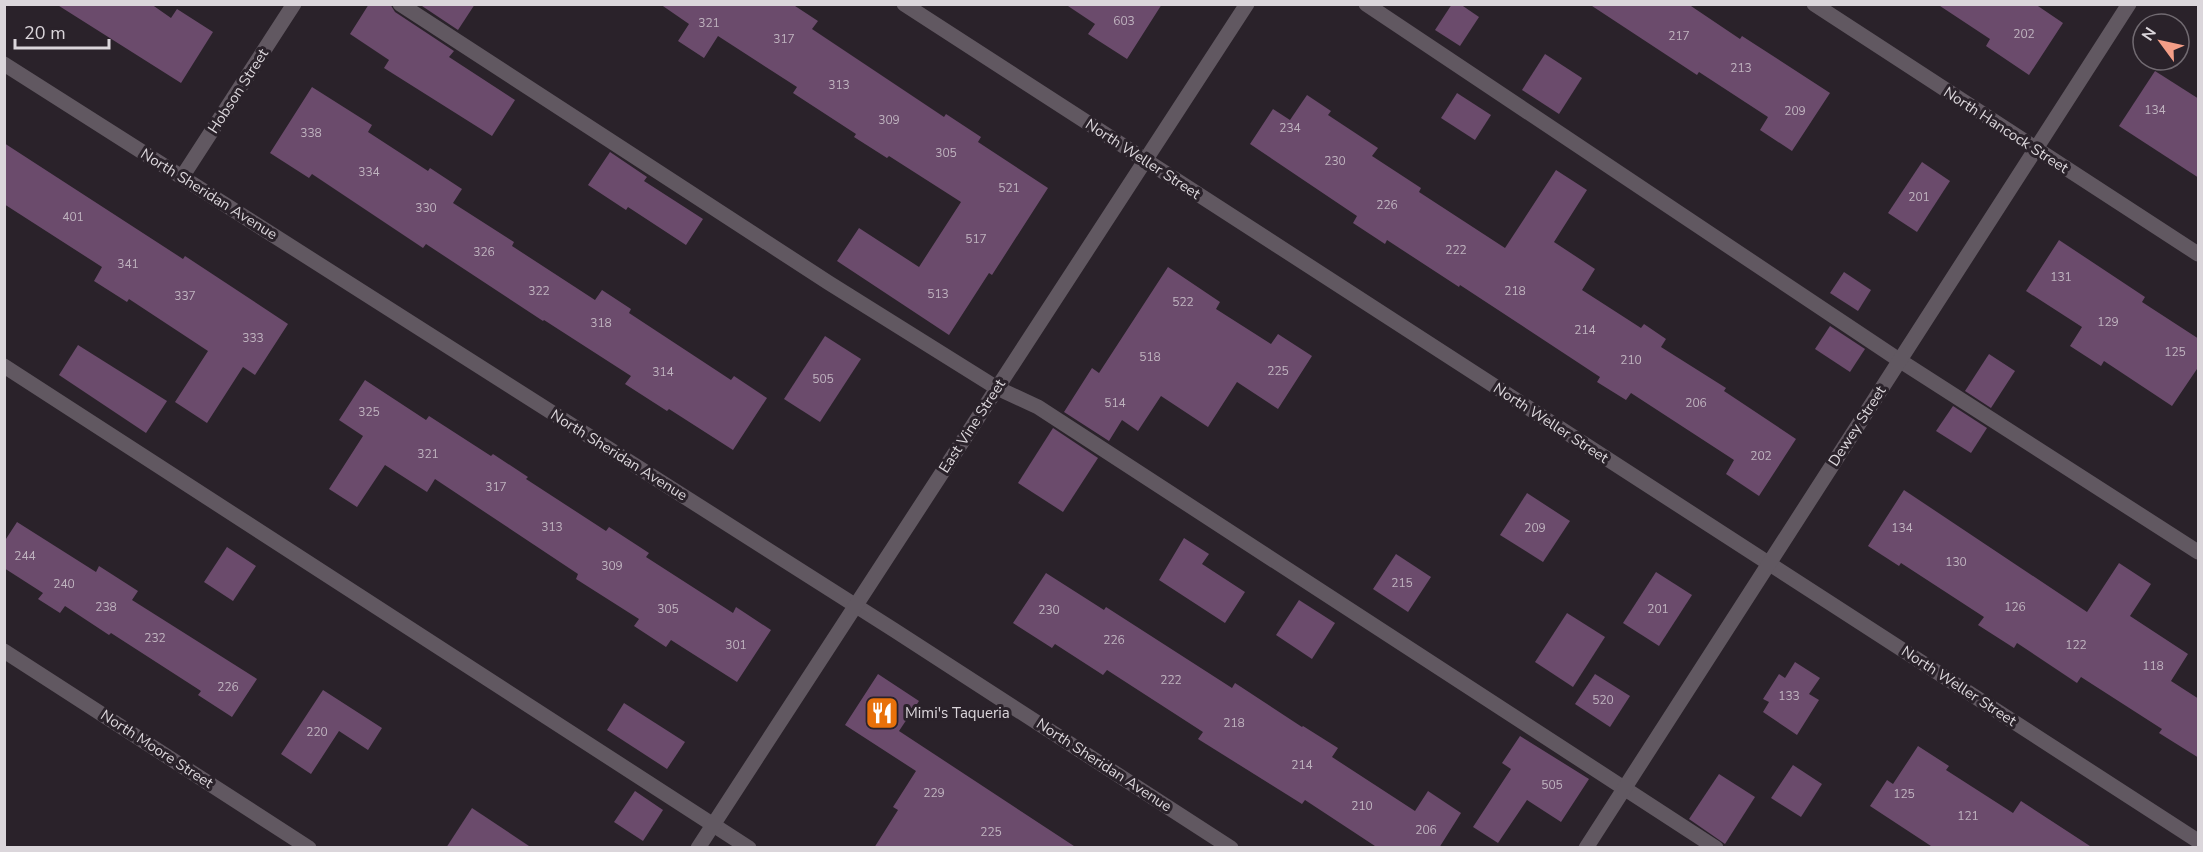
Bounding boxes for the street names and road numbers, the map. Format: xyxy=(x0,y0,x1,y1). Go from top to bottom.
street label: Hobson Street xyxy=(203,44,273,137)
street label: North Hancock Street xyxy=(1940,82,2073,178)
street label: North Weller Street xyxy=(1082,114,1205,204)
street label: North Sheridan Avenue xyxy=(137,144,281,244)
street label: East Vine Street xyxy=(934,375,1010,477)
street label: North Weller Street xyxy=(1490,378,1613,468)
street label: Dewey Street xyxy=(1824,381,1891,470)
street label: North Sheridan Avenue xyxy=(547,405,691,505)
street label: North Weller Street xyxy=(1898,641,2021,731)
street label: North Moore Street xyxy=(97,705,218,793)
street label: North Sheridan Avenue xyxy=(1032,714,1176,816)

